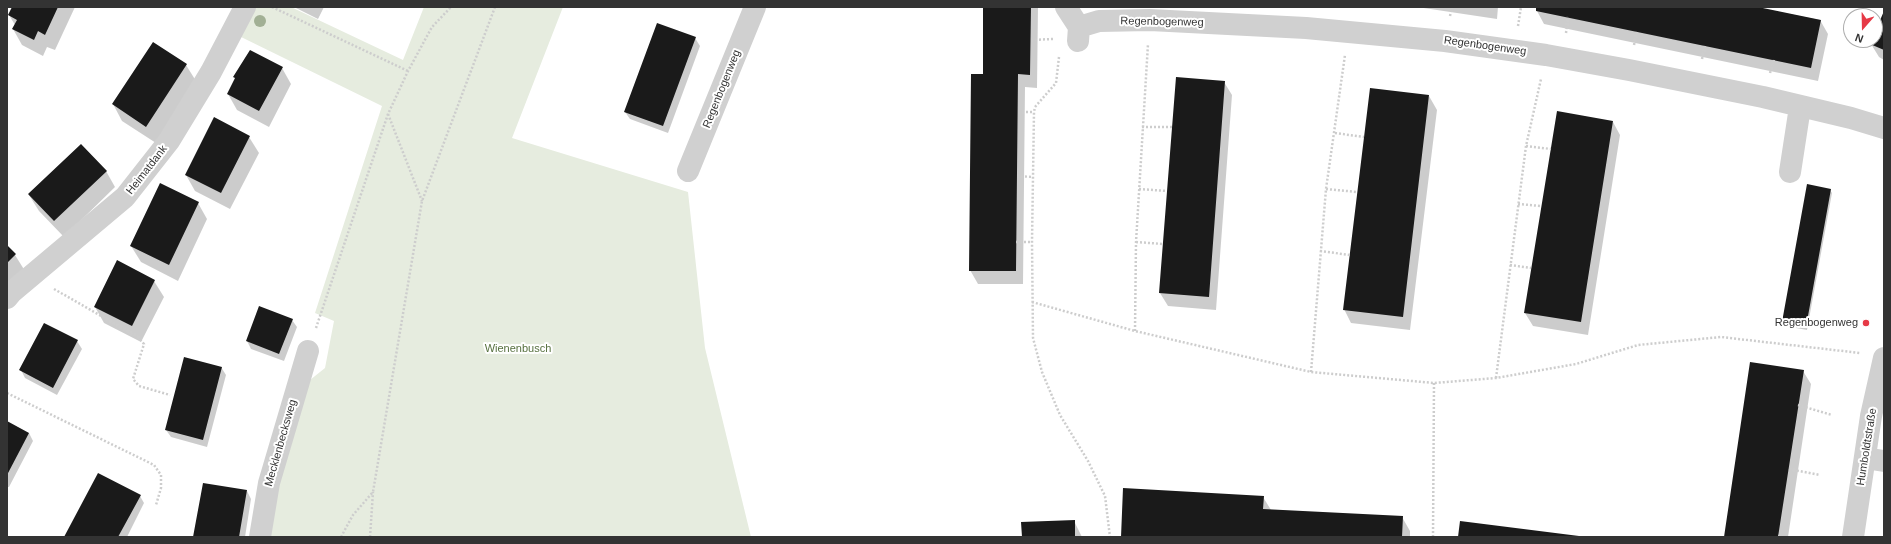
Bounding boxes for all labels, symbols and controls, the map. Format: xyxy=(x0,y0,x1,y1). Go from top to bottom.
north arrow xyxy=(1843,8,1883,48)
street label: Regenbogenweg xyxy=(1120,15,1204,29)
text: N xyxy=(1853,31,1865,45)
street label: Regenbogenweg xyxy=(1443,34,1527,58)
street label: Regenbogenweg xyxy=(700,48,744,130)
street label: Heimatdank xyxy=(124,143,170,197)
place label: Regenbogenweg xyxy=(1775,316,1858,330)
marker: Regenbogenweg xyxy=(1861,318,1871,328)
park label: Wienenbusch xyxy=(485,342,551,356)
street label: Mecklenbecksweg xyxy=(262,398,300,488)
street label: Humboldtstraße xyxy=(1854,407,1880,487)

